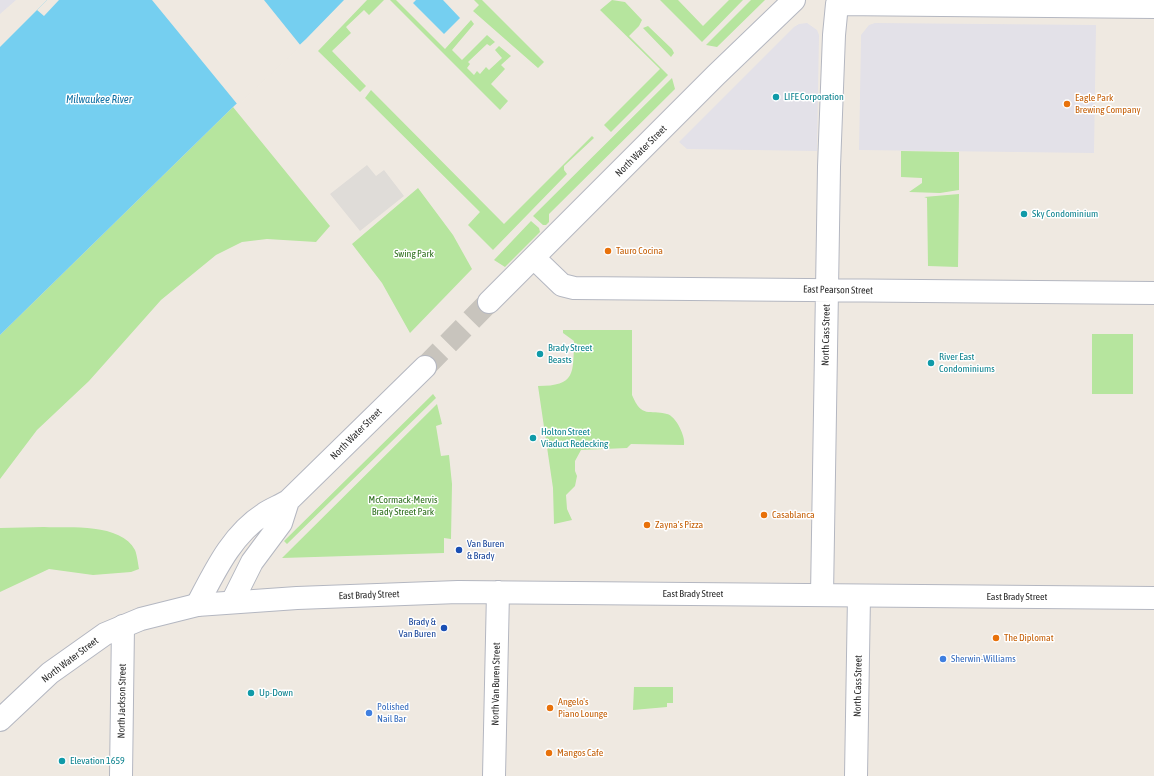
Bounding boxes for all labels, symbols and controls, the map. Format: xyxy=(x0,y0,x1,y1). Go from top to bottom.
place label: LIFE Corporation xyxy=(784,91,844,103)
marker: LIFE Corporation xyxy=(771,92,781,102)
place label: Eagle Park Brewing Company xyxy=(1075,92,1141,116)
water label: Milwaukee River xyxy=(66,93,132,107)
marker: Eagle Park Brewing Company xyxy=(1062,99,1072,109)
street label: North Water Street xyxy=(613,123,669,179)
place label: Sky Condominium xyxy=(1032,208,1098,220)
marker: Sky Condominium xyxy=(1019,209,1029,219)
place label: Tauro Cocina xyxy=(616,245,663,257)
marker: Tauro Cocina xyxy=(603,246,613,256)
park label: Swing Park xyxy=(394,248,434,260)
street label: East Pearson Street xyxy=(803,283,873,297)
street label: North Cass Street xyxy=(819,304,833,366)
place label: Brady Street Beasts xyxy=(548,342,592,366)
marker: Brady Street Beasts xyxy=(535,349,545,359)
place label: River East Condominiums xyxy=(939,351,995,374)
marker: River East Condominiums xyxy=(926,358,936,368)
street label: North Water Street xyxy=(328,406,384,462)
place label: Holton Street Viaduct Redecking xyxy=(541,426,608,450)
marker: Holton Street Viaduct Redecking xyxy=(528,433,538,443)
park label: McCormack-Mervis Brady Street Park xyxy=(368,494,438,518)
place label: Casablanca xyxy=(772,509,815,521)
marker: Casablanca xyxy=(759,510,769,520)
place label: Zayna's Pizza xyxy=(655,519,703,531)
marker: Zayna's Pizza xyxy=(642,520,652,530)
place label: Van Buren & Brady xyxy=(467,538,504,562)
marker: Van Buren & Brady xyxy=(454,545,464,555)
street label: East Brady Street xyxy=(338,588,400,602)
street label: East Brady Street xyxy=(663,588,723,600)
street label: East Brady Street xyxy=(987,591,1047,603)
place label: Brady & Van Buren xyxy=(399,616,436,640)
marker: Brady & Van Buren xyxy=(439,623,449,633)
place label: The Diplomat xyxy=(1004,632,1054,644)
marker: The Diplomat xyxy=(991,633,1001,643)
street label: North Water Street xyxy=(39,635,101,685)
street label: North Van Buren Street xyxy=(489,642,503,726)
place label: Sherwin-Williams xyxy=(951,653,1016,665)
marker: Sherwin-Williams xyxy=(938,654,948,664)
street label: North Cass Street xyxy=(851,655,865,717)
street label: North Jackson Street xyxy=(115,663,129,739)
place label: Up-Down xyxy=(259,687,293,699)
marker: Up-Down xyxy=(246,688,256,698)
place label: Angelo's Piano Lounge xyxy=(558,696,607,720)
place label: Polished Nail Bar xyxy=(377,701,409,724)
marker: Angelo's Piano Lounge xyxy=(545,703,555,713)
marker: Polished Nail Bar xyxy=(364,708,374,718)
place label: Mangos Cafe xyxy=(557,747,603,759)
marker: Mangos Cafe xyxy=(544,748,554,758)
place label: Elevation 1659 xyxy=(70,755,125,767)
marker: Elevation 1659 xyxy=(57,756,67,766)

